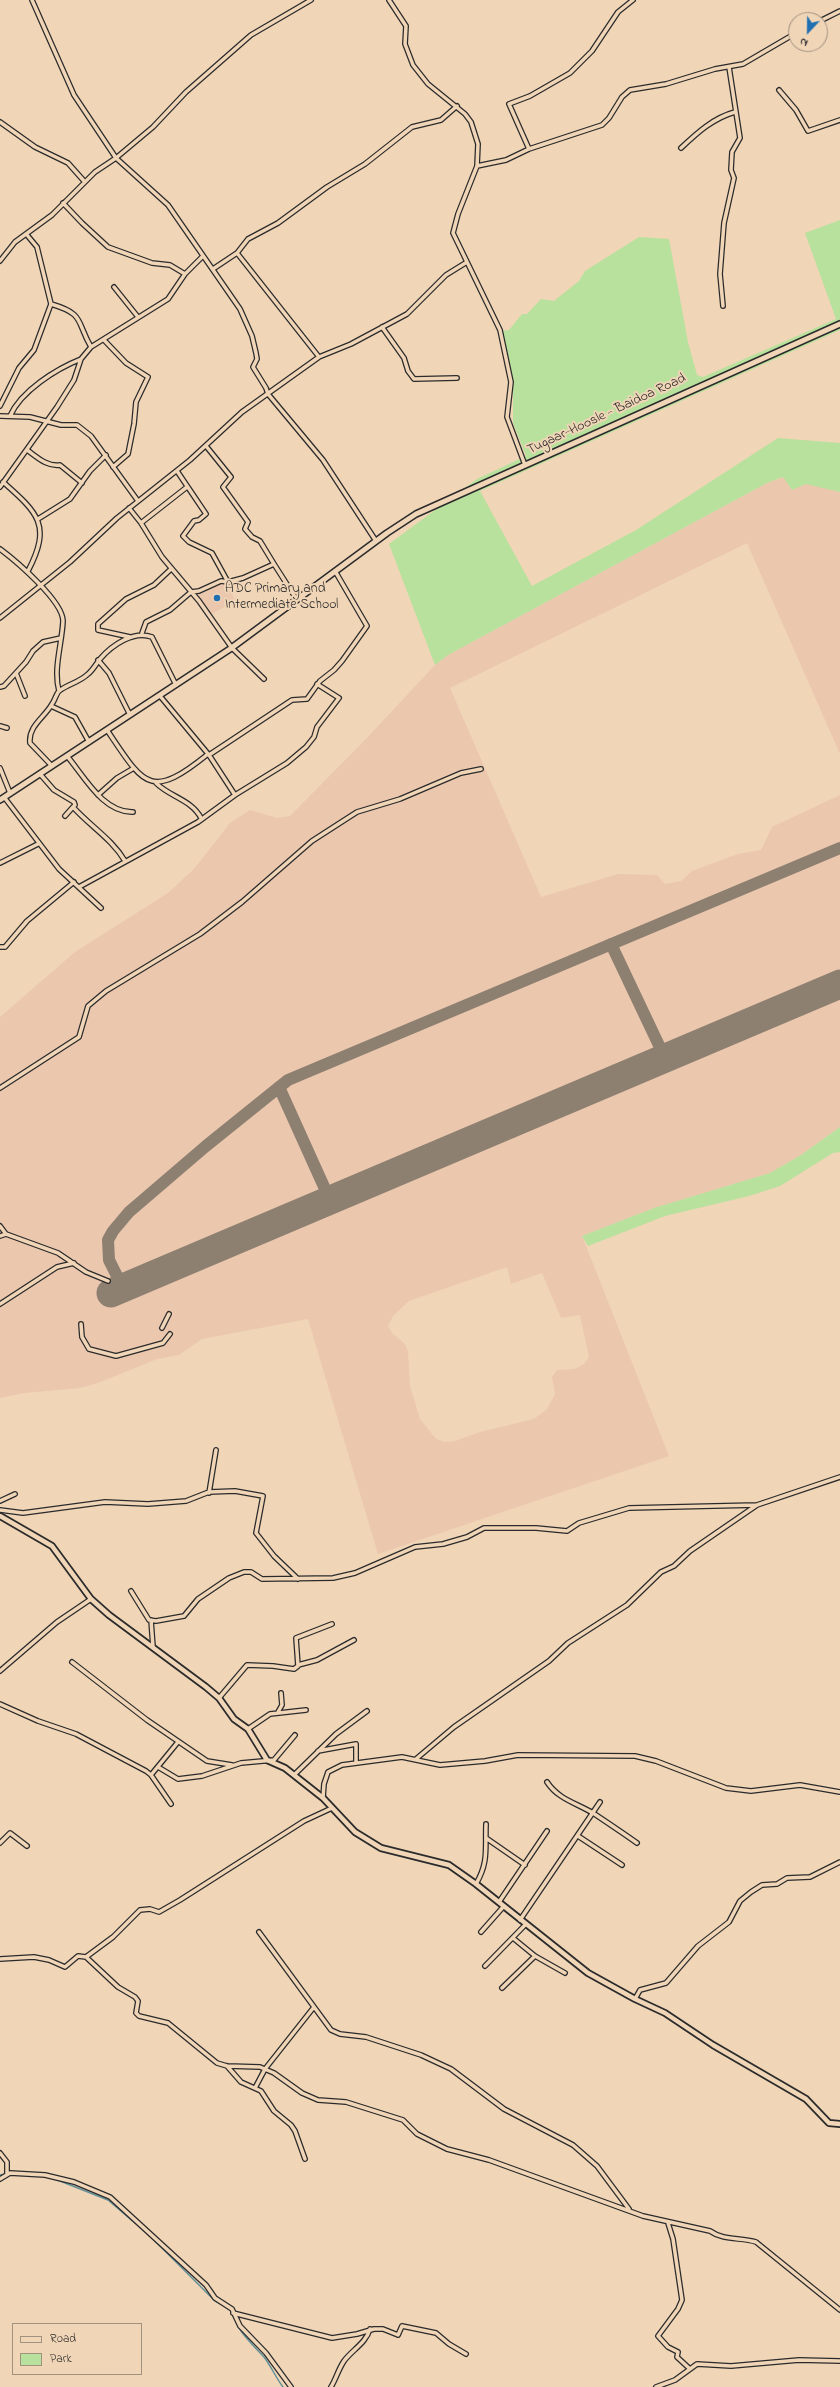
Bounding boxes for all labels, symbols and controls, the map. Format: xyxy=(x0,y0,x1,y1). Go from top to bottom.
north arrow xyxy=(788,12,828,52)
text: N xyxy=(797,33,810,51)
street label: Tugaar-Hoosle - Baidoa Road xyxy=(525,371,689,459)
place label: ADC Primary and Intermediate School xyxy=(225,582,338,614)
marker: ADC Primary and Intermediate School xyxy=(212,593,222,603)
legend xyxy=(12,2323,142,2375)
text: Road xyxy=(50,2330,76,2348)
text: Park xyxy=(50,2350,72,2368)

